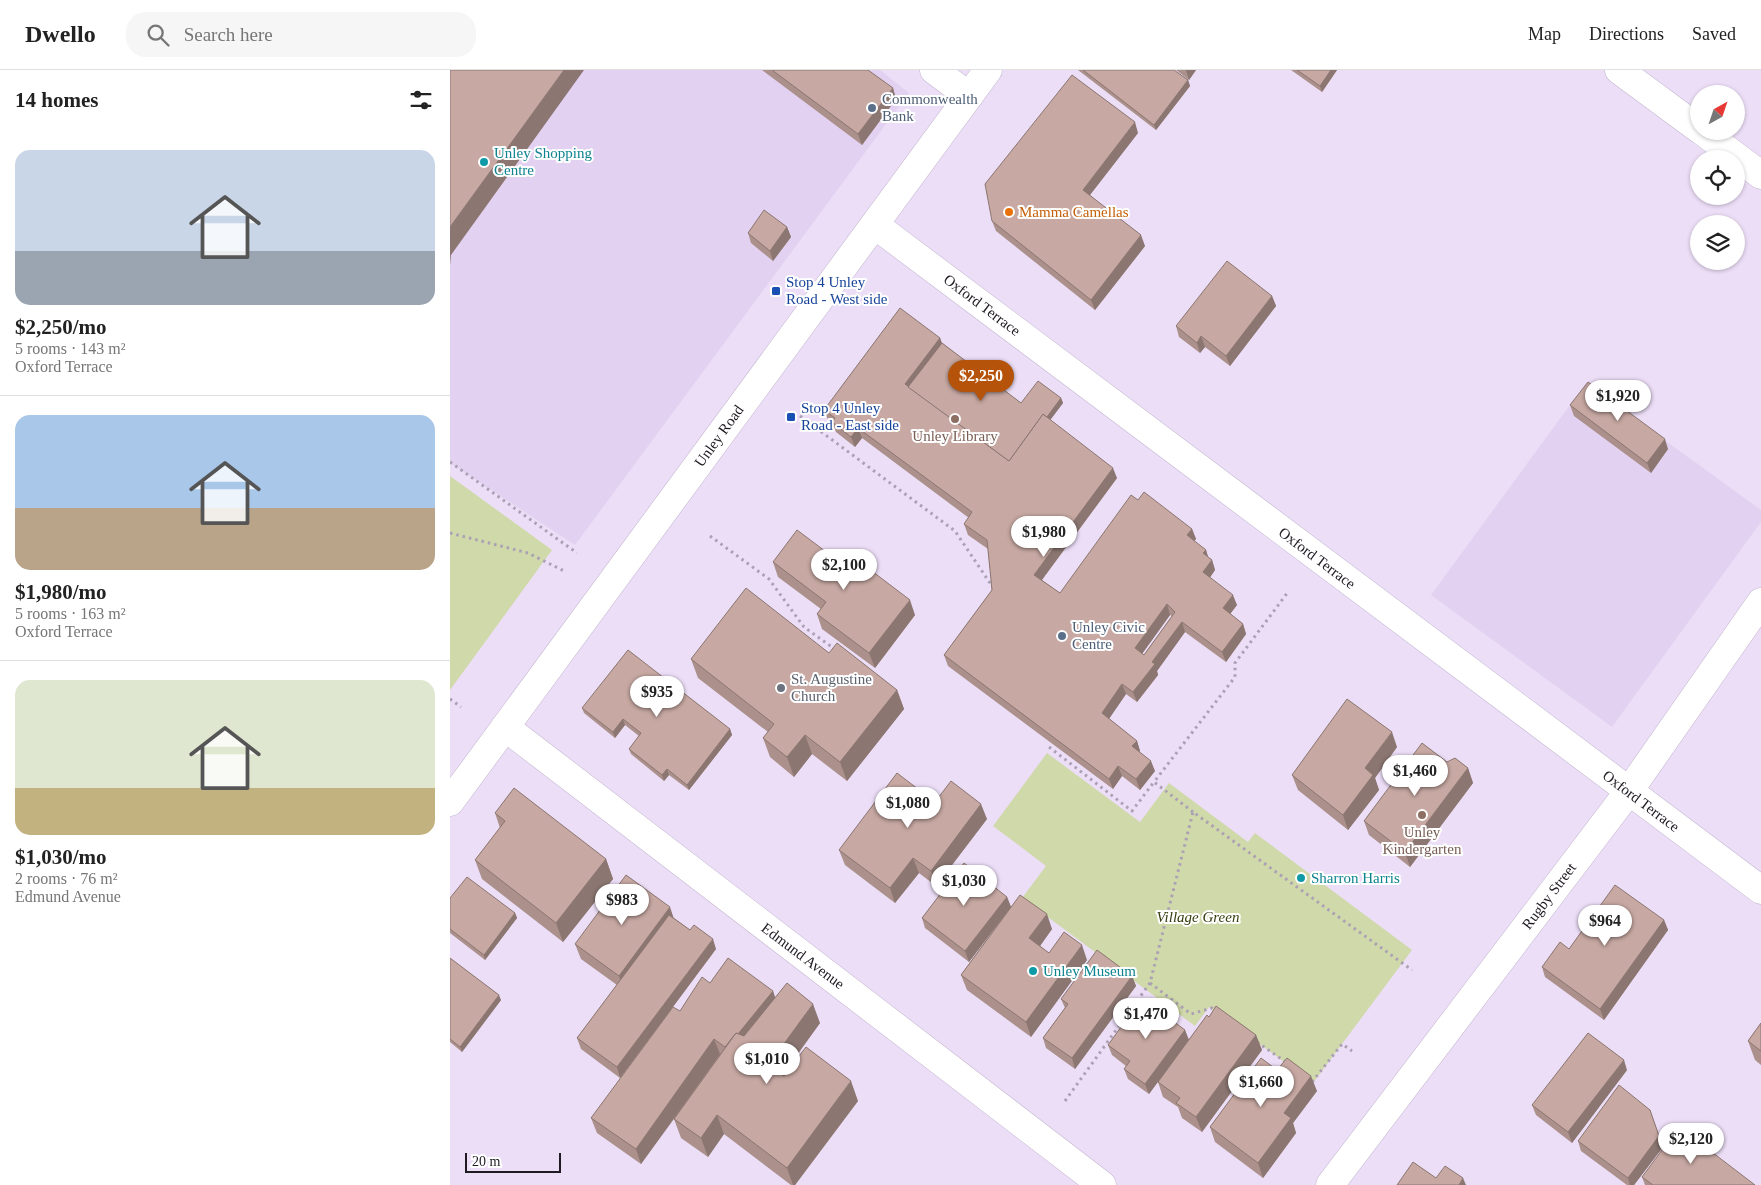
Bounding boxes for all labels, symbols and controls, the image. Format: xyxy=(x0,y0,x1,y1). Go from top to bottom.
search box xyxy=(126,12,476,57)
text: Dwello xyxy=(25,21,96,47)
icon: search xyxy=(144,21,172,49)
text: Search here xyxy=(184,24,273,45)
text: Map xyxy=(1528,24,1561,44)
text: Directions xyxy=(1589,24,1664,44)
text: Saved xyxy=(1692,24,1736,44)
north arrow xyxy=(1690,85,1745,140)
map controls xyxy=(1690,85,1745,270)
icon: filters xyxy=(407,86,435,114)
text: 14 homes xyxy=(15,88,98,112)
place label: Commonwealth Bank xyxy=(882,91,978,124)
marker: Commonwealth Bank xyxy=(866,102,878,114)
place label: Unley Shopping Centre xyxy=(494,145,592,178)
button: locate xyxy=(1690,150,1745,205)
marker: Unley Shopping Centre xyxy=(478,156,490,168)
icon: home xyxy=(180,182,270,272)
place label: Mamma Camellas xyxy=(1019,204,1129,220)
marker: Mamma Camellas xyxy=(1003,206,1015,218)
button: layers xyxy=(1690,215,1745,270)
street label: Oxford Terrace xyxy=(941,271,1024,339)
place label: Stop 4 Unley Road - West side xyxy=(786,274,888,307)
marker: Stop 4 Unley Road - West side xyxy=(770,285,782,297)
text: $2,250/mo xyxy=(15,315,107,339)
text: 5 rooms · 143 m² xyxy=(15,340,126,357)
text: Oxford Terrace xyxy=(15,358,113,375)
pin: $2,250 xyxy=(940,360,1022,402)
text: $2,250 xyxy=(959,367,1003,384)
pin: $1,920 xyxy=(1577,380,1659,422)
text: $1,920 xyxy=(1596,387,1640,404)
place label: Stop 4 Unley Road - East side xyxy=(801,400,899,433)
street label: Unley Road xyxy=(691,402,747,470)
marker: Stop 4 Unley Road - East side xyxy=(785,411,797,423)
marker: Unley Library xyxy=(949,413,961,425)
place label: Unley Library xyxy=(912,428,998,444)
icon: home xyxy=(180,448,270,538)
pin: $1,980 xyxy=(1003,516,1085,558)
text: $1,980 xyxy=(1022,523,1066,540)
street label: Oxford Terrace xyxy=(1276,524,1359,592)
pin: $2,100 xyxy=(803,548,885,591)
text: $2,100 xyxy=(822,556,866,573)
text: $1,980/mo xyxy=(15,580,107,604)
text: 5 rooms · 163 m² xyxy=(15,605,126,622)
place label: Unley Civic Centre xyxy=(1072,619,1145,652)
text: Oxford Terrace xyxy=(15,623,113,640)
marker: Unley Civic Centre xyxy=(1056,630,1068,642)
place label: St. Augustine Church xyxy=(791,671,872,704)
pin: $935 xyxy=(627,676,687,718)
marker: St. Augustine Church xyxy=(775,682,787,694)
text: $935 xyxy=(641,683,673,700)
icon: home xyxy=(180,713,270,803)
pin: $1,460 xyxy=(1374,754,1456,797)
text: $1,460 xyxy=(1393,762,1437,779)
street label: Oxford Terrace xyxy=(1600,767,1683,835)
pin: $1,080 xyxy=(867,786,949,829)
text: $1,080 xyxy=(886,794,930,811)
marker: Unley Kindergarten xyxy=(1416,809,1428,821)
place label: Unley Kindergarten xyxy=(1383,824,1462,857)
text: $1,030/mo xyxy=(15,845,107,869)
street label: Rugby Street xyxy=(1519,859,1580,932)
pin: $1,030 xyxy=(923,864,1005,907)
text: 2 rooms · 76 m² xyxy=(15,870,118,887)
place label: Sharron Harris xyxy=(1311,870,1400,886)
text: $1,030 xyxy=(942,872,986,889)
marker: Sharron Harris xyxy=(1295,872,1307,884)
pin: $983 xyxy=(592,884,652,926)
text: Edmund Avenue xyxy=(15,888,121,905)
text: $983 xyxy=(606,891,638,908)
pin: $964 xyxy=(1575,904,1635,947)
park label: Village Green xyxy=(1157,909,1239,925)
text: $964 xyxy=(1589,912,1621,929)
street label: Edmund Avenue xyxy=(759,920,848,992)
place label: Unley Museum xyxy=(1043,963,1136,979)
marker: Unley Museum xyxy=(1027,965,1039,977)
pin: $1,470 xyxy=(1105,998,1187,1040)
text: $1,470 xyxy=(1124,1005,1168,1022)
pin: $1,010 xyxy=(726,1042,808,1085)
text: $1,010 xyxy=(745,1050,789,1067)
pin: $1,660 xyxy=(1220,1066,1302,1108)
text: $1,660 xyxy=(1239,1073,1283,1090)
pin: $2,120 xyxy=(1650,1122,1732,1165)
text: $2,120 xyxy=(1669,1130,1713,1147)
scale bar xyxy=(465,1150,561,1173)
text: 20 m xyxy=(472,1154,500,1169)

